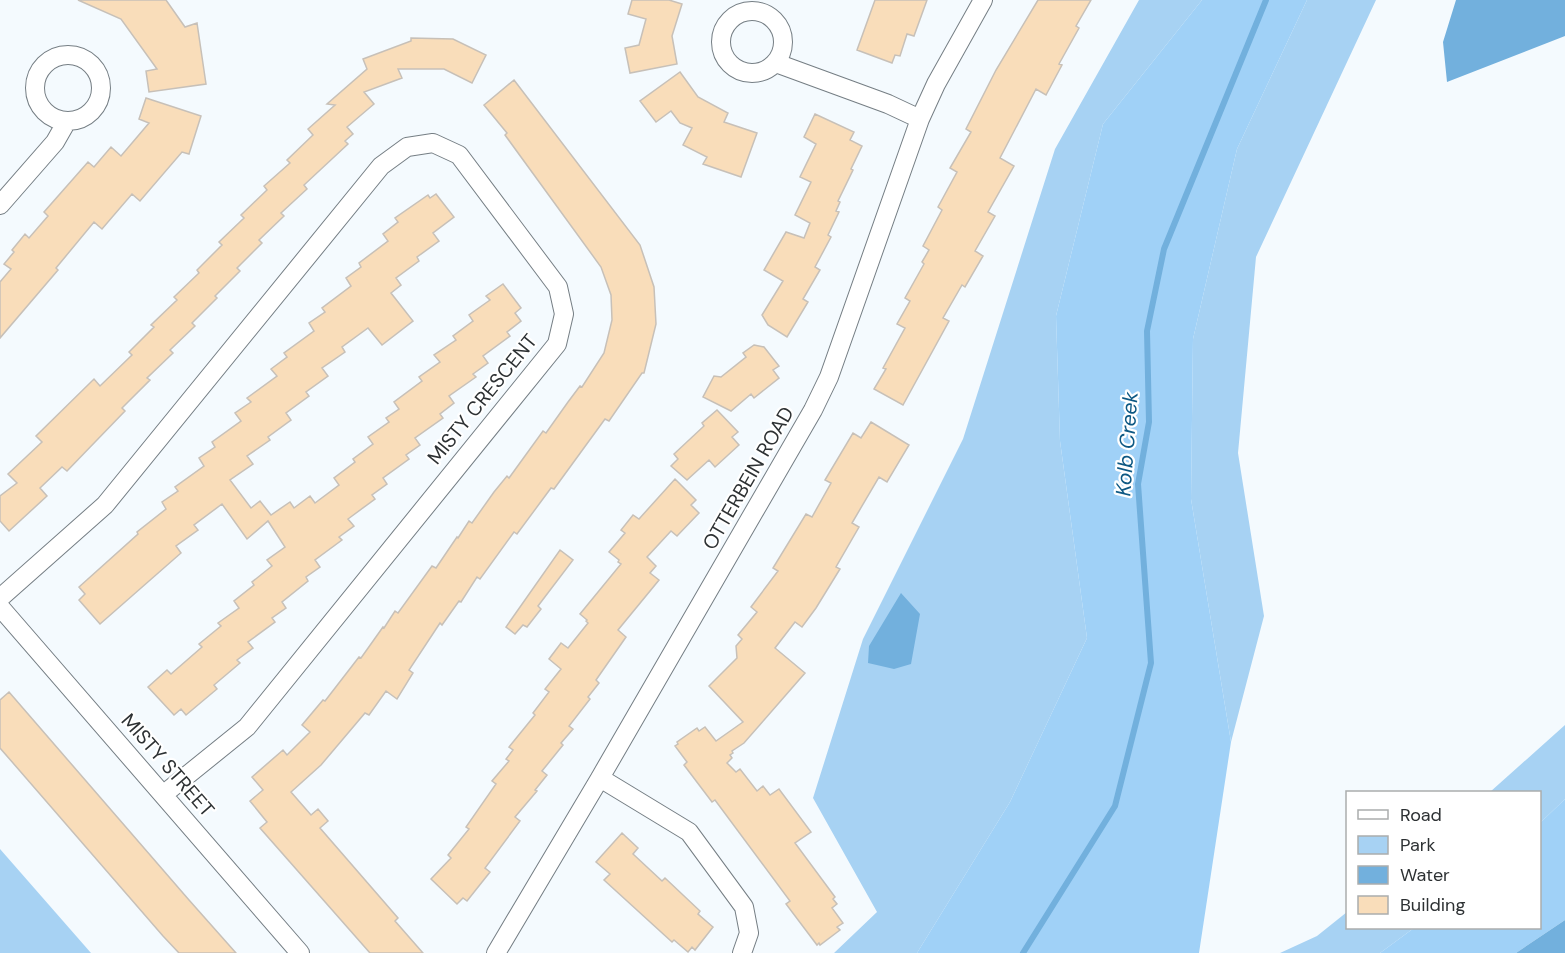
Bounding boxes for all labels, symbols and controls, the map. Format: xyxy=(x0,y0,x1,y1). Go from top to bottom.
street label: MISTY CRESCENT xyxy=(421,328,543,470)
water label: Kolb Creek xyxy=(1109,391,1145,497)
street label: OTTERBEIN ROAD xyxy=(696,402,800,554)
street label: MISTY STREET xyxy=(116,708,220,822)
legend xyxy=(1346,791,1541,929)
text: Road xyxy=(1400,803,1442,827)
text: Park xyxy=(1400,833,1436,857)
text: Water xyxy=(1400,863,1450,887)
text: Building xyxy=(1400,893,1465,917)

